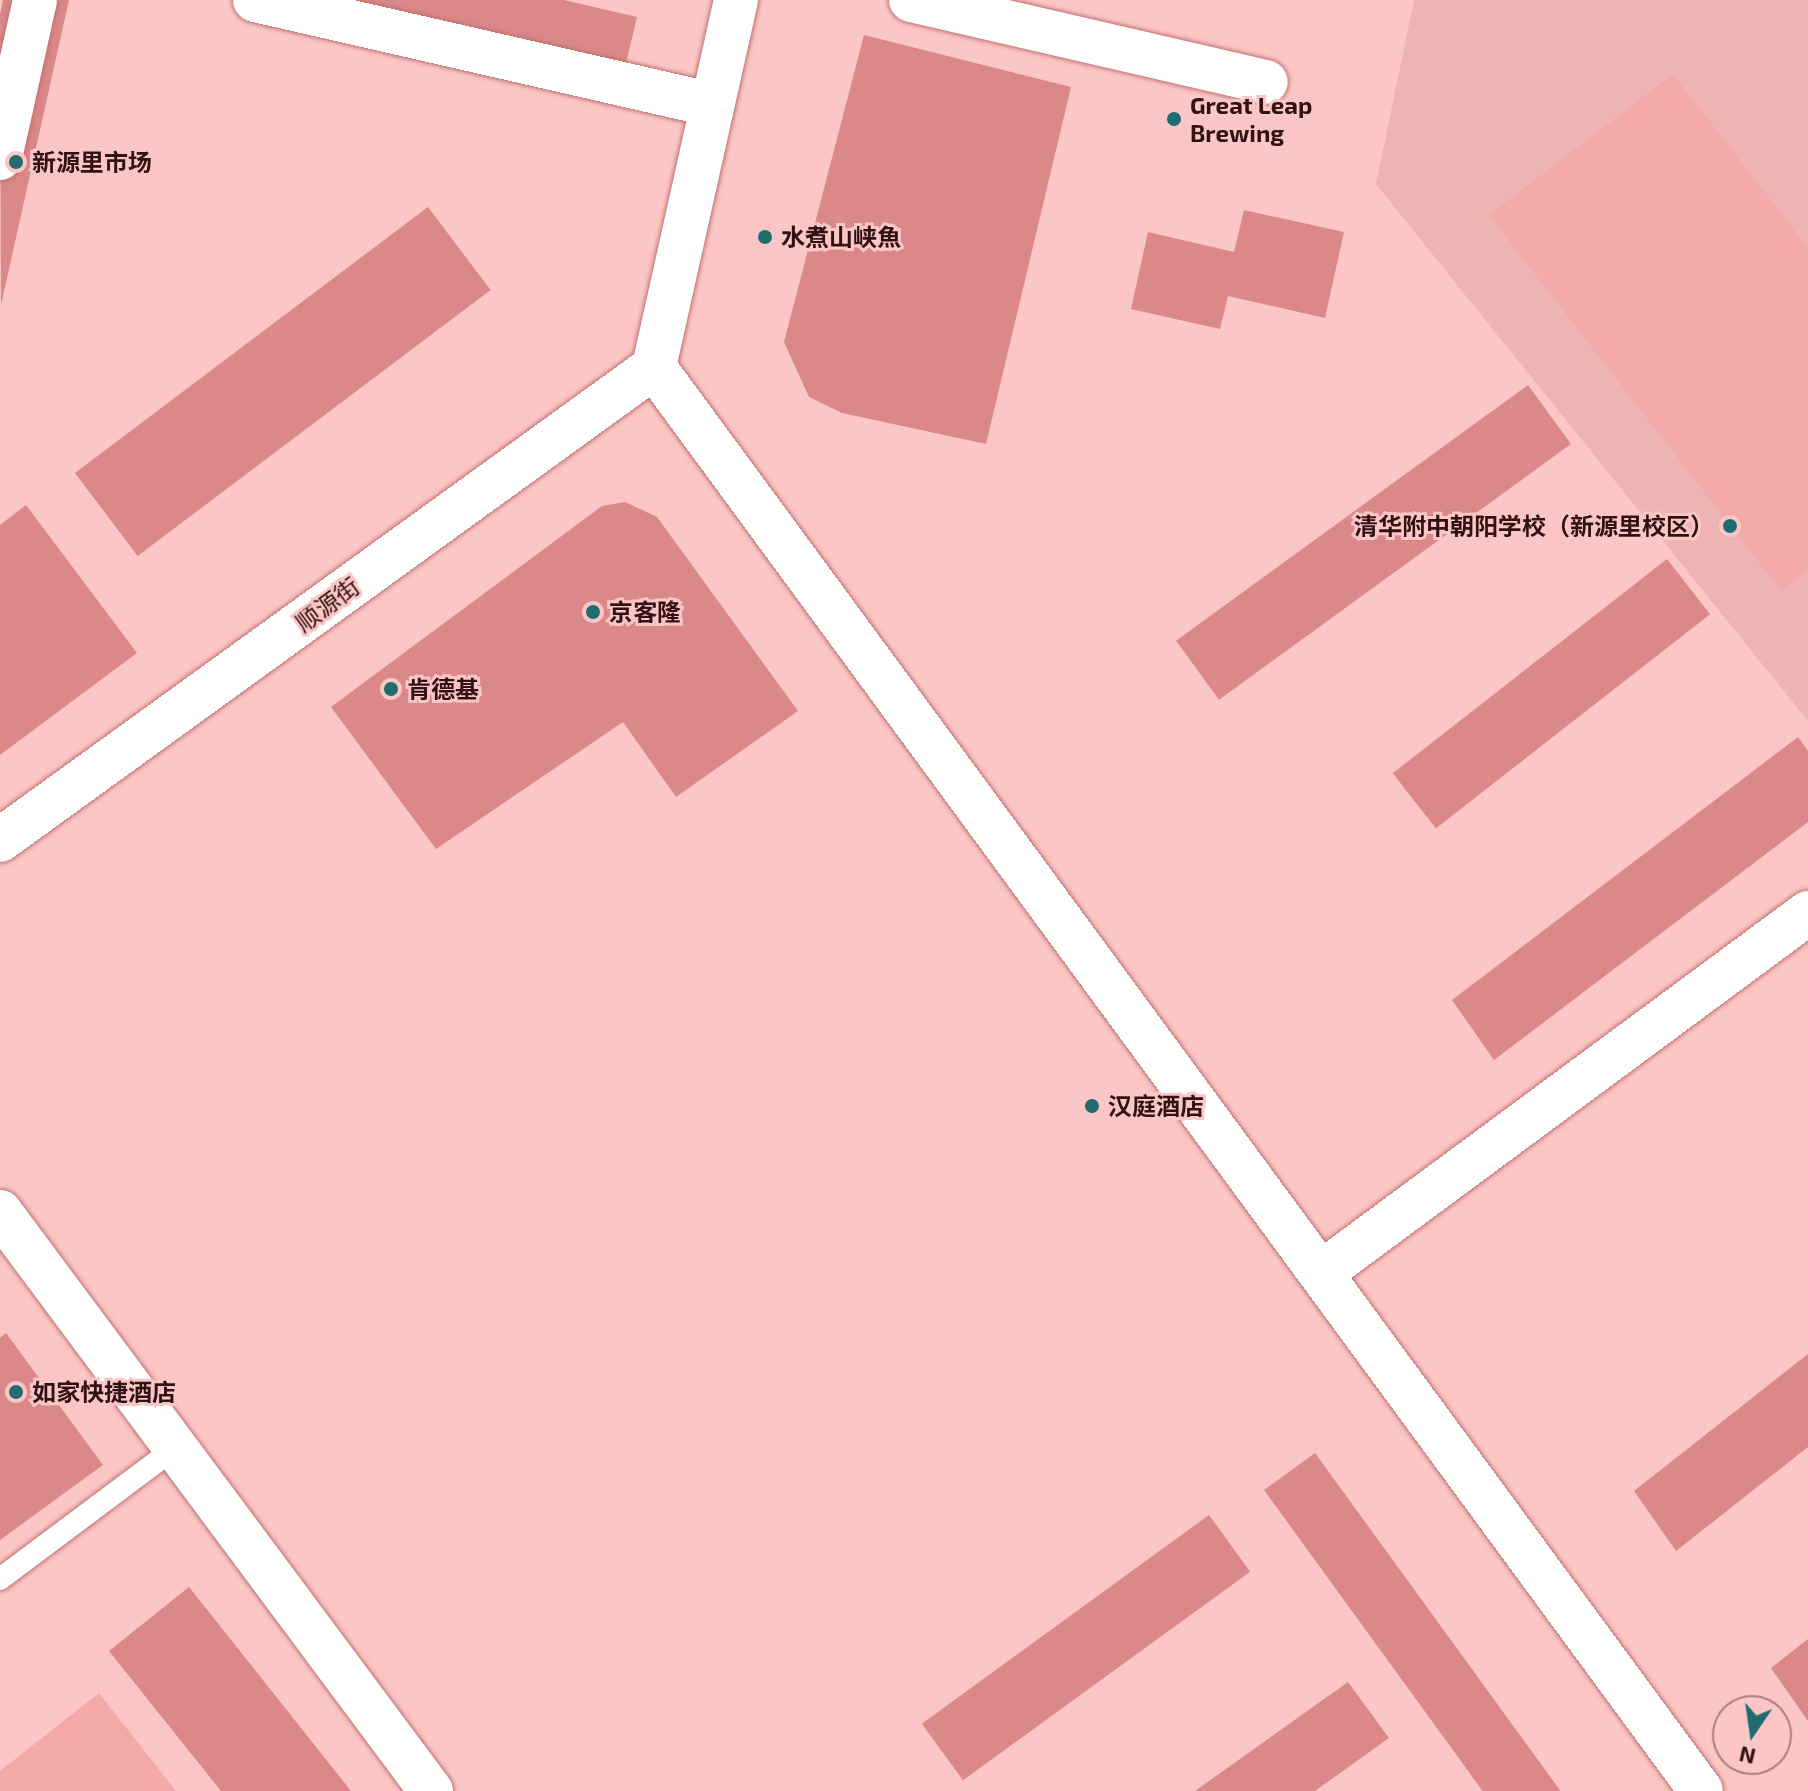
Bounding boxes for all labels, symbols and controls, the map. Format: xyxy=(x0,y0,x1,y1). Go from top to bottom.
place label: Great Leap Brewing xyxy=(1190,91,1312,147)
marker: Great Leap Brewing xyxy=(1165,110,1183,128)
place label: 新源里市场 xyxy=(32,148,152,176)
marker: 新源里市场 xyxy=(7,153,25,171)
place label: 水煮山峡魚 xyxy=(781,223,901,251)
marker: 水煮山峡魚 xyxy=(756,228,774,246)
place label: 清华附中朝阳学校（新源里校区） xyxy=(1354,512,1714,540)
marker: 清华附中朝阳学校（新源里校区） xyxy=(1721,517,1739,535)
street label: 顺源街 xyxy=(289,571,365,637)
place label: 京客隆 xyxy=(609,598,681,626)
marker: 京客隆 xyxy=(584,603,602,621)
place label: 肯德基 xyxy=(407,675,479,703)
marker: 肯德基 xyxy=(382,680,400,698)
place label: 汉庭酒店 xyxy=(1108,1092,1204,1120)
marker: 汉庭酒店 xyxy=(1083,1097,1101,1115)
place label: 如家快捷酒店 xyxy=(32,1378,176,1406)
marker: 如家快捷酒店 xyxy=(7,1383,25,1401)
north arrow xyxy=(1712,1695,1792,1775)
text: N xyxy=(1736,1742,1758,1771)

